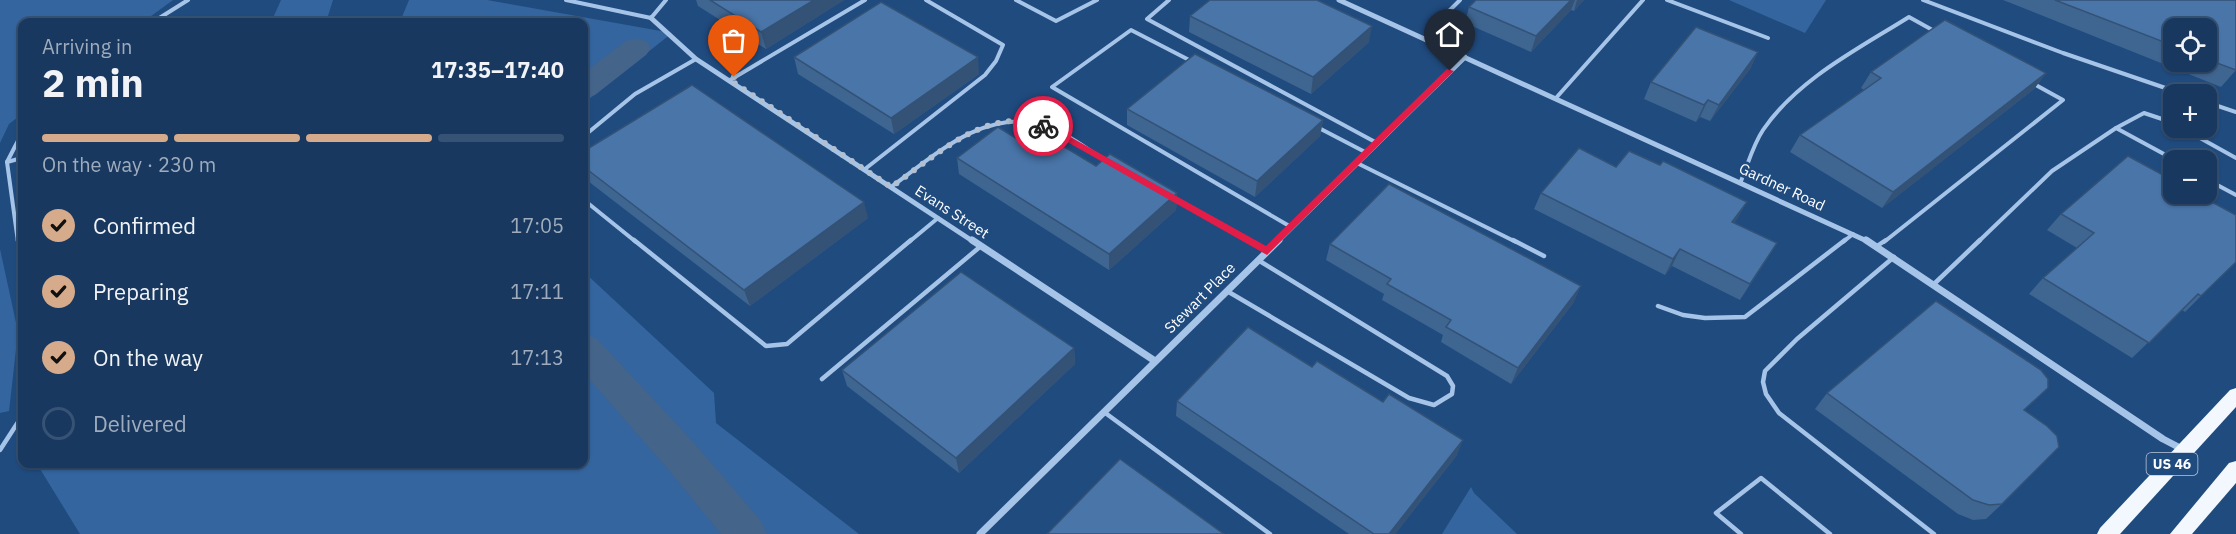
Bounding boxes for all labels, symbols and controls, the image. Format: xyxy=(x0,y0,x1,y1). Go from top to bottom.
pin xyxy=(1424,9,1475,71)
pin xyxy=(708,15,759,77)
icon: home xyxy=(1433,18,1466,51)
map controls xyxy=(2163,18,2217,204)
button: locate xyxy=(2163,18,2217,72)
icon: bag xyxy=(717,24,750,57)
text: Arriving in xyxy=(42,33,132,60)
text: 17:35–17:40 xyxy=(431,55,564,84)
text: 2 min xyxy=(42,57,144,108)
button: + xyxy=(2163,84,2217,138)
courier xyxy=(1013,96,1073,156)
icon: bike xyxy=(1027,110,1060,143)
button: − xyxy=(2163,150,2217,204)
text: On the way · 230 m xyxy=(42,151,216,178)
street label: Gardner Road xyxy=(1736,158,1828,215)
street label: Evans Street xyxy=(912,181,993,243)
icon: check xyxy=(42,209,75,242)
text: Confirmed xyxy=(93,211,196,240)
text: 17:05 xyxy=(510,212,564,239)
street label: Stewart Place xyxy=(1160,258,1239,337)
icon: check xyxy=(42,275,75,308)
text: Preparing xyxy=(93,277,188,306)
text: 17:11 xyxy=(510,278,564,305)
icon: check xyxy=(42,341,75,374)
text: On the way xyxy=(93,343,203,372)
text: 17:13 xyxy=(510,344,564,371)
text: Delivered xyxy=(93,409,187,438)
road number: US 46 xyxy=(2146,453,2198,475)

